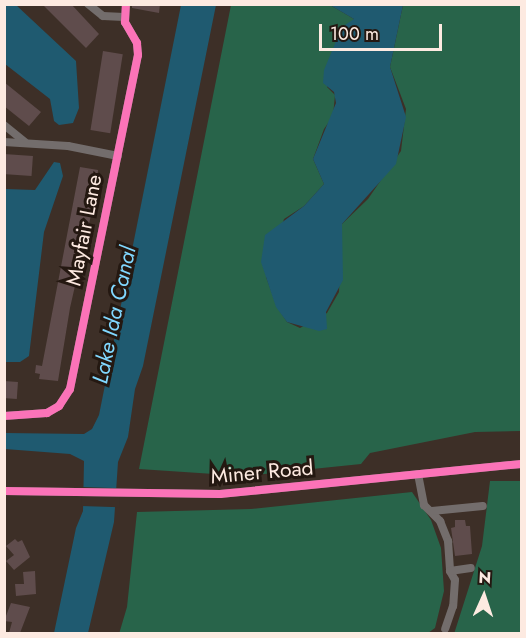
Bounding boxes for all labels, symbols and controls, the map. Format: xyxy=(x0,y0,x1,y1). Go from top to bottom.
scale bar xyxy=(322,12,445,50)
text: 100 m xyxy=(330,21,379,47)
street label: Mayfair Lane xyxy=(61,172,107,288)
water label: Lake Ida Canal xyxy=(87,244,141,386)
street label: Miner Road xyxy=(210,455,314,489)
north arrow xyxy=(454,566,514,626)
text: N xyxy=(478,566,492,589)

